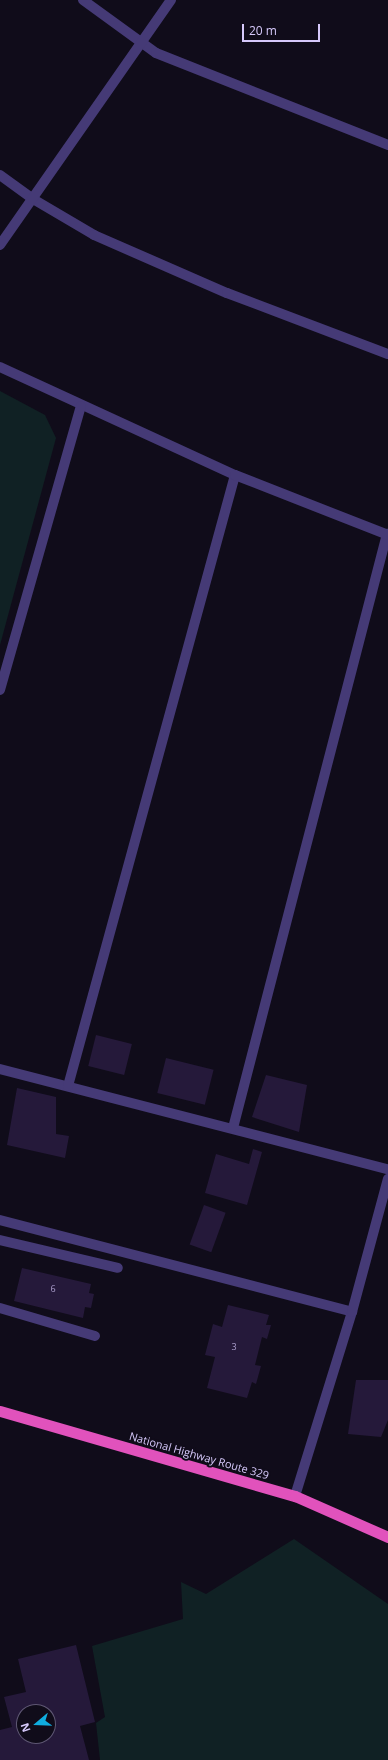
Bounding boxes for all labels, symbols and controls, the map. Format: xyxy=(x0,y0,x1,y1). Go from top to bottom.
scale bar xyxy=(244,16,322,42)
text: 20 m xyxy=(249,22,277,39)
house number: 6 xyxy=(50,1284,56,1294)
house number: 3 xyxy=(231,1342,237,1352)
street label: National Highway Route 329 xyxy=(128,1430,270,1482)
north arrow xyxy=(16,1704,56,1744)
text: N xyxy=(17,1721,34,1734)

